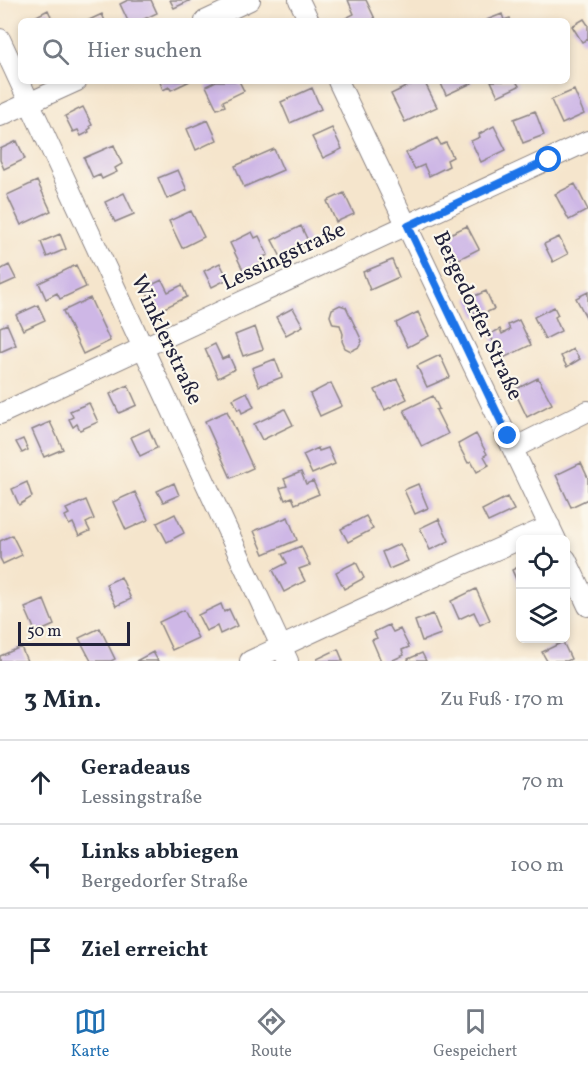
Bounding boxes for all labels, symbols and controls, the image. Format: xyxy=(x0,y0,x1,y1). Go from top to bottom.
search box xyxy=(18,18,570,84)
icon: search xyxy=(39,35,72,68)
text: Hier suchen xyxy=(87,36,202,67)
route start xyxy=(535,146,561,172)
street label: Lessingstraße xyxy=(217,215,351,299)
street label: Bergedorfer Straße xyxy=(424,226,530,406)
street label: Winklerstraße xyxy=(122,270,210,410)
route end xyxy=(494,422,520,448)
map controls xyxy=(516,535,570,643)
button: locate xyxy=(516,535,570,589)
button: layers xyxy=(516,589,570,643)
scale bar xyxy=(18,619,130,646)
text: 50 m xyxy=(27,621,61,643)
text: 3 Min. xyxy=(24,682,101,718)
text: Zu Fuß · 170 m xyxy=(440,686,564,714)
text: Geradeaus xyxy=(81,753,191,784)
icon: ahead xyxy=(24,766,57,799)
text: 70 m xyxy=(521,768,564,796)
text: Lessingstraße xyxy=(81,784,202,812)
text: Links abbiegen xyxy=(81,837,239,868)
icon: left xyxy=(24,850,57,883)
text: 100 m xyxy=(510,852,564,880)
text: Bergedorfer Straße xyxy=(81,868,248,896)
icon: arrive xyxy=(24,934,57,967)
text: Ziel erreicht xyxy=(81,935,208,966)
tab: Karte xyxy=(71,1005,109,1063)
tab: Route xyxy=(251,1005,292,1063)
tab: Gespeichert xyxy=(433,1005,517,1063)

